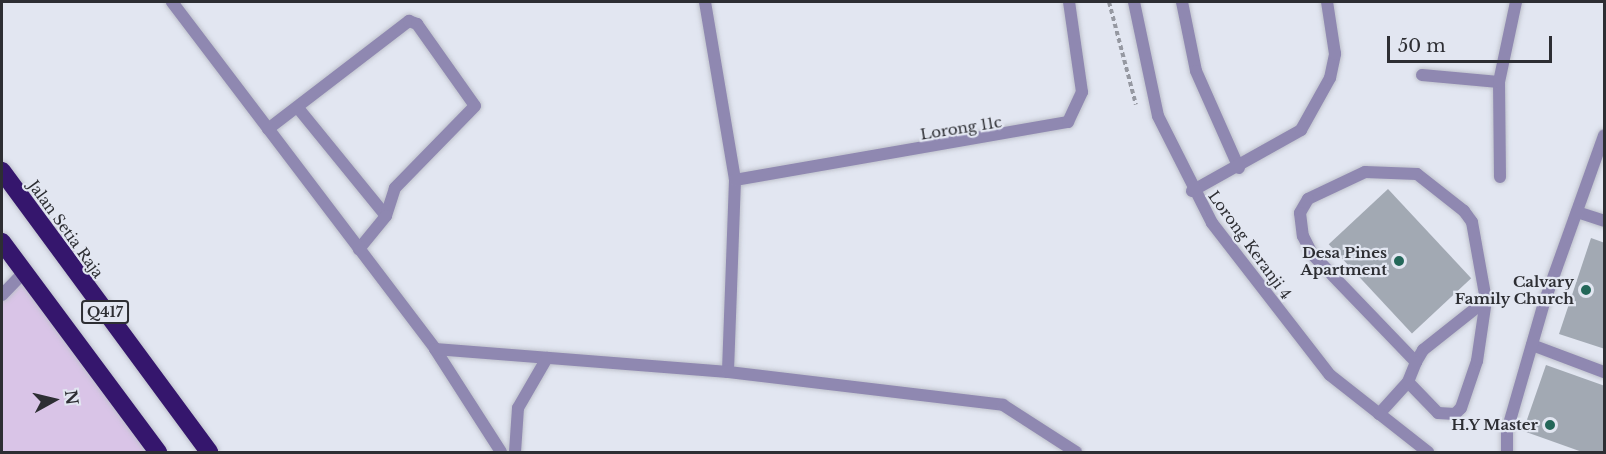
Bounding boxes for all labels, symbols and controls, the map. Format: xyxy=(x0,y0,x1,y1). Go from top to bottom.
scale bar xyxy=(1390,24,1555,62)
text: 50 m xyxy=(1398,35,1446,57)
street label: Lorong 11c xyxy=(919,113,1003,143)
street label: Jalan Setia Raja xyxy=(25,177,107,281)
street label: Lorong Keranji 4 xyxy=(1205,187,1295,303)
place label: Desa Pines Apartment xyxy=(1301,243,1387,278)
marker: Desa Pines Apartment xyxy=(1392,254,1406,268)
place label: Calvary Family Church xyxy=(1454,272,1574,307)
marker: Calvary Family Church xyxy=(1579,283,1593,297)
road number: Q417 xyxy=(81,301,129,323)
north arrow xyxy=(24,370,84,430)
text: N xyxy=(61,389,83,406)
place label: H.Y Master xyxy=(1451,416,1538,434)
marker: H.Y Master xyxy=(1543,418,1557,432)

